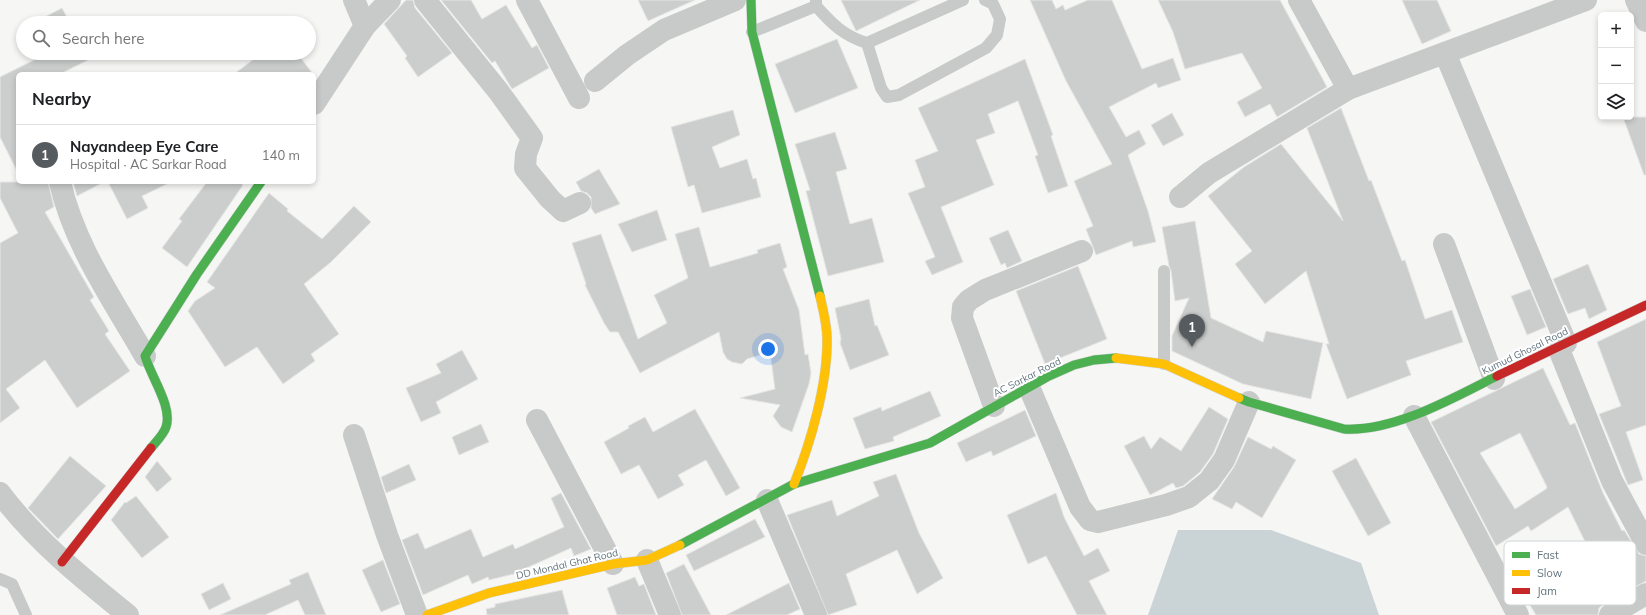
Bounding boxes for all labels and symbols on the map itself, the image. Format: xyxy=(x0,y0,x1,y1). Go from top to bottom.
pin: 1 xyxy=(1179,314,1205,347)
street label: Kumud Ghosal Road xyxy=(1480,324,1570,378)
your location xyxy=(758,339,778,359)
street label: AC Sarkar Road xyxy=(991,354,1063,400)
legend xyxy=(1504,541,1636,605)
street label: DD Mondal Ghat Road xyxy=(515,546,619,582)
text: Fast xyxy=(1537,548,1559,562)
text: Slow xyxy=(1537,566,1563,580)
text: Jam xyxy=(1537,584,1557,598)

